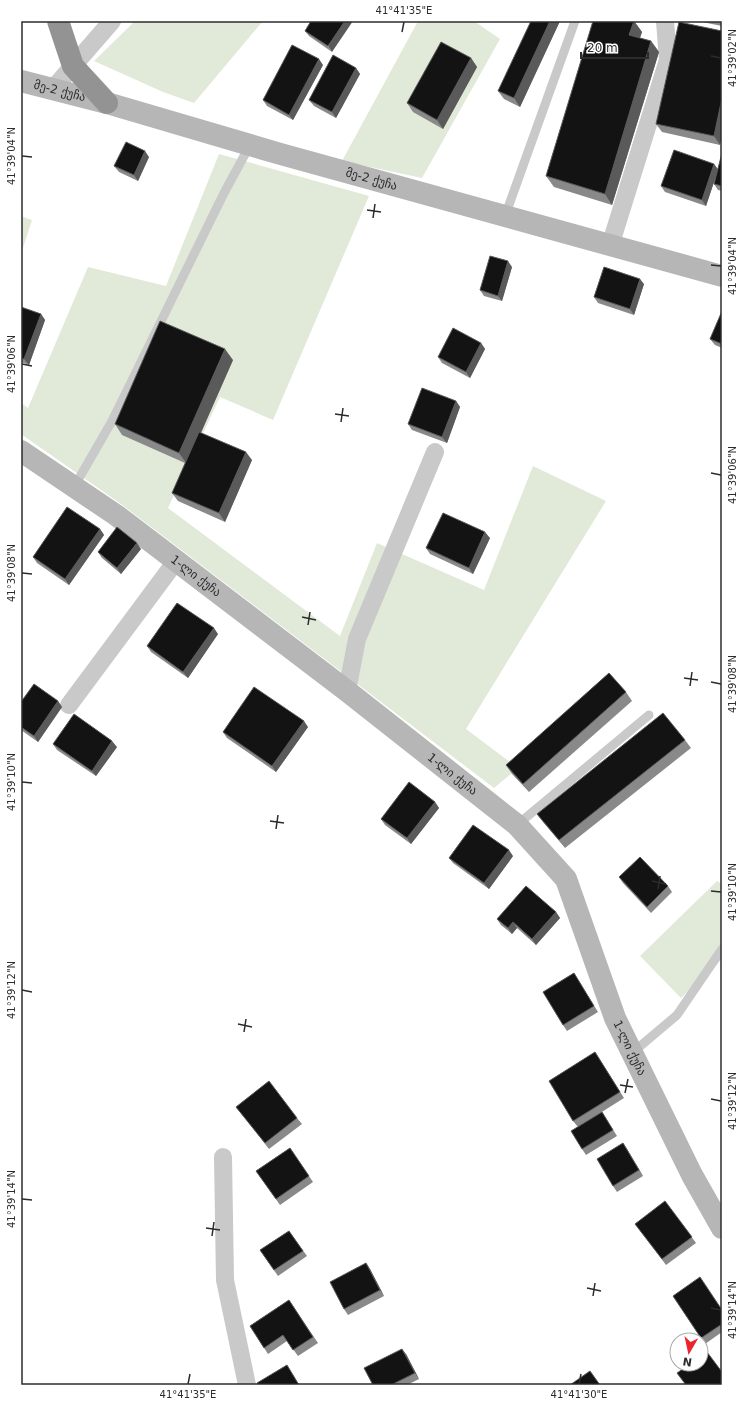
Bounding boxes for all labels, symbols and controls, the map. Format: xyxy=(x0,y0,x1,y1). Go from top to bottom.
text: 41°41'35"E xyxy=(376,5,432,16)
text: 41°39'02"N xyxy=(727,29,738,87)
scale bar xyxy=(581,34,648,60)
text: 20 m xyxy=(587,41,618,55)
street label: მე-2 ქუჩა xyxy=(32,78,87,104)
text: 41°39'04"N xyxy=(6,127,17,185)
street label: მე-2 ქუჩა xyxy=(344,165,399,193)
text: 41°39'04"N xyxy=(727,237,738,295)
text: 41°39'06"N xyxy=(6,335,17,393)
text: 41°39'06"N xyxy=(727,446,738,504)
text: 41°39'08"N xyxy=(6,544,17,602)
street label: 1-ლი ქუჩა xyxy=(168,552,224,600)
text: 41°39'08"N xyxy=(727,655,738,713)
street label: 1-ლი ქუჩა xyxy=(425,750,480,798)
text: 41°39'10"N xyxy=(6,753,17,811)
text: 41°39'10"N xyxy=(727,863,738,921)
text: 41°39'12"N xyxy=(6,961,17,1019)
street label: 1-ლი ქუჩა xyxy=(610,1018,649,1078)
text: 41°39'12"N xyxy=(727,1072,738,1130)
text: 41°39'14"N xyxy=(6,1170,17,1228)
text: 41°39'14"N xyxy=(727,1281,738,1339)
north arrow xyxy=(669,1332,709,1372)
text: N xyxy=(682,1354,693,1369)
text: 41°41'35"E xyxy=(160,1389,216,1400)
text: 41°41'30"E xyxy=(551,1389,607,1400)

